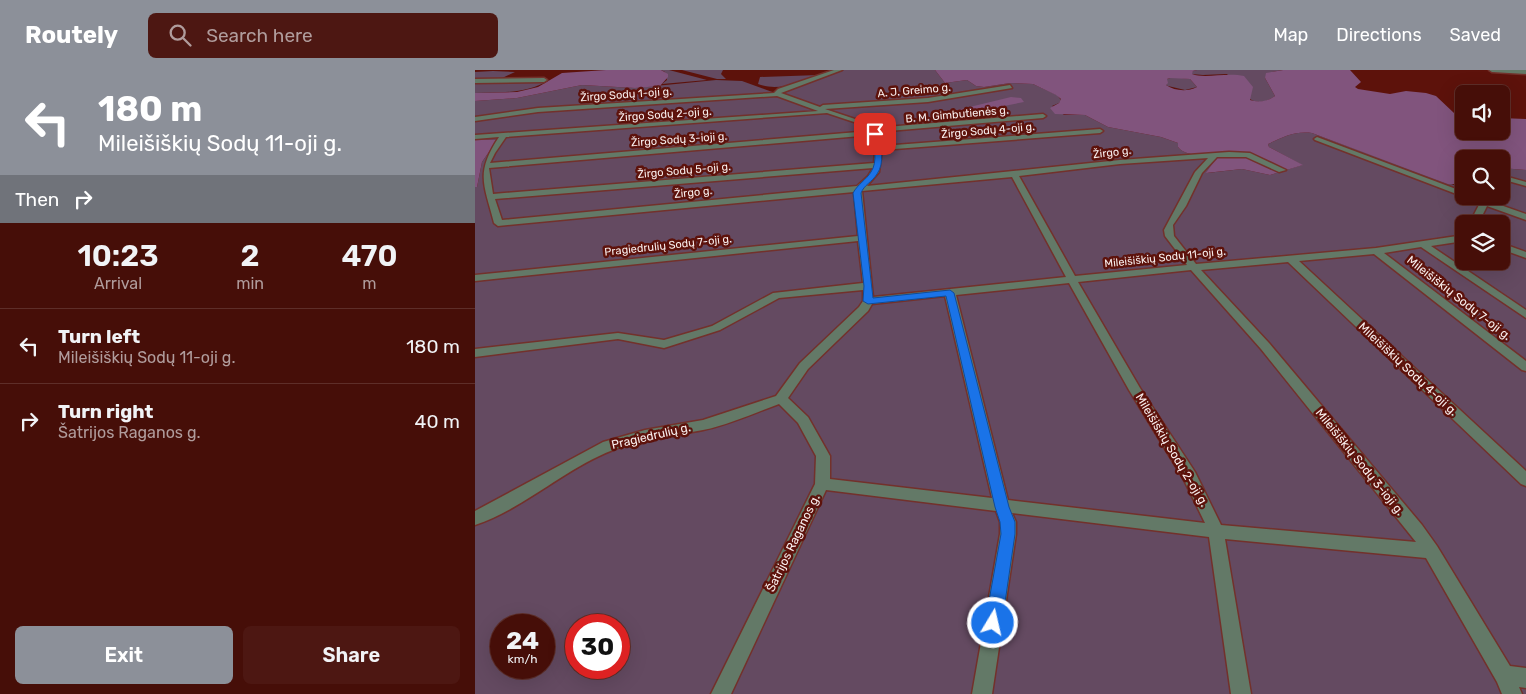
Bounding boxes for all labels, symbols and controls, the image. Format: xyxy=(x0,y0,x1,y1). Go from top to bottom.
search box xyxy=(148,13,498,58)
text: Routely xyxy=(25,21,118,49)
icon: search xyxy=(166,21,194,49)
text: Search here xyxy=(206,24,313,47)
text: Map xyxy=(1273,24,1308,46)
text: Directions xyxy=(1336,24,1422,46)
text: Saved xyxy=(1450,24,1501,46)
street label: A. J. Greimo g. xyxy=(877,81,951,100)
street label: Žirgo Sodų 1-oji g. xyxy=(580,85,672,104)
map controls xyxy=(1455,85,1510,270)
button: sound xyxy=(1455,85,1510,140)
text: 180 m xyxy=(98,88,202,130)
icon: left xyxy=(15,90,80,155)
street label: B. M. Gimbutienės g. xyxy=(905,103,1009,125)
street label: Žirgo Sodų 2-oji g. xyxy=(618,105,712,124)
pin xyxy=(854,113,896,155)
icon: arrive xyxy=(861,120,889,148)
street label: Žirgo Sodų 4-oji g. xyxy=(941,120,1036,141)
text: Mileišiškių Sodų 11-oji g. xyxy=(98,130,342,157)
street label: Žirgo Sodų 3-ioji g. xyxy=(631,130,728,149)
street label: Žirgo g. xyxy=(1092,144,1132,161)
button: search xyxy=(1455,150,1510,205)
street label: Žirgo Sodų 5-oji g. xyxy=(637,160,731,181)
street label: Žirgo g. xyxy=(673,184,713,201)
icon: right xyxy=(69,185,97,213)
text: Then xyxy=(15,188,59,211)
button: layers xyxy=(1455,215,1510,270)
street label: Pragiedrulių Sodų 7-oji g. xyxy=(604,232,733,259)
text: 10:23 xyxy=(77,238,159,274)
text: 2 xyxy=(241,238,260,274)
text: 470 xyxy=(341,238,398,274)
street label: Mileišiškių Sodų 11-oji g. xyxy=(1104,245,1227,270)
street label: Mileišiškių Sodų 7-oji g. xyxy=(1404,253,1514,343)
text: Arrival xyxy=(94,274,142,293)
text: min xyxy=(236,274,264,293)
text: m xyxy=(362,274,377,293)
street label: Mileišiškių Sodų 4-oji g. xyxy=(1356,319,1460,419)
text: Turn left xyxy=(58,325,140,348)
icon: left xyxy=(15,332,43,360)
text: 180 m xyxy=(406,335,460,358)
text: Mileišiškių Sodų 11-oji g. xyxy=(58,348,235,367)
street label: Mileišiškių Sodų 2-oji g. xyxy=(1133,391,1211,509)
text: Turn right xyxy=(58,400,153,423)
street label: Mileišiškių Sodų 3-ioji g. xyxy=(1313,406,1407,518)
icon: right xyxy=(15,407,43,435)
text: 40 m xyxy=(415,410,460,433)
street label: Pragiedrulių g. xyxy=(610,420,692,452)
text: Šatrijos Raganos g. xyxy=(58,423,200,442)
street label: Šatrijos Raganos g. xyxy=(763,492,823,594)
position arrow xyxy=(966,596,1018,648)
speed limit sign: 30 xyxy=(565,614,630,679)
button: Exit xyxy=(15,626,233,684)
button: Share xyxy=(243,626,460,684)
text: 24 xyxy=(506,626,539,655)
text: km/h xyxy=(508,652,537,666)

